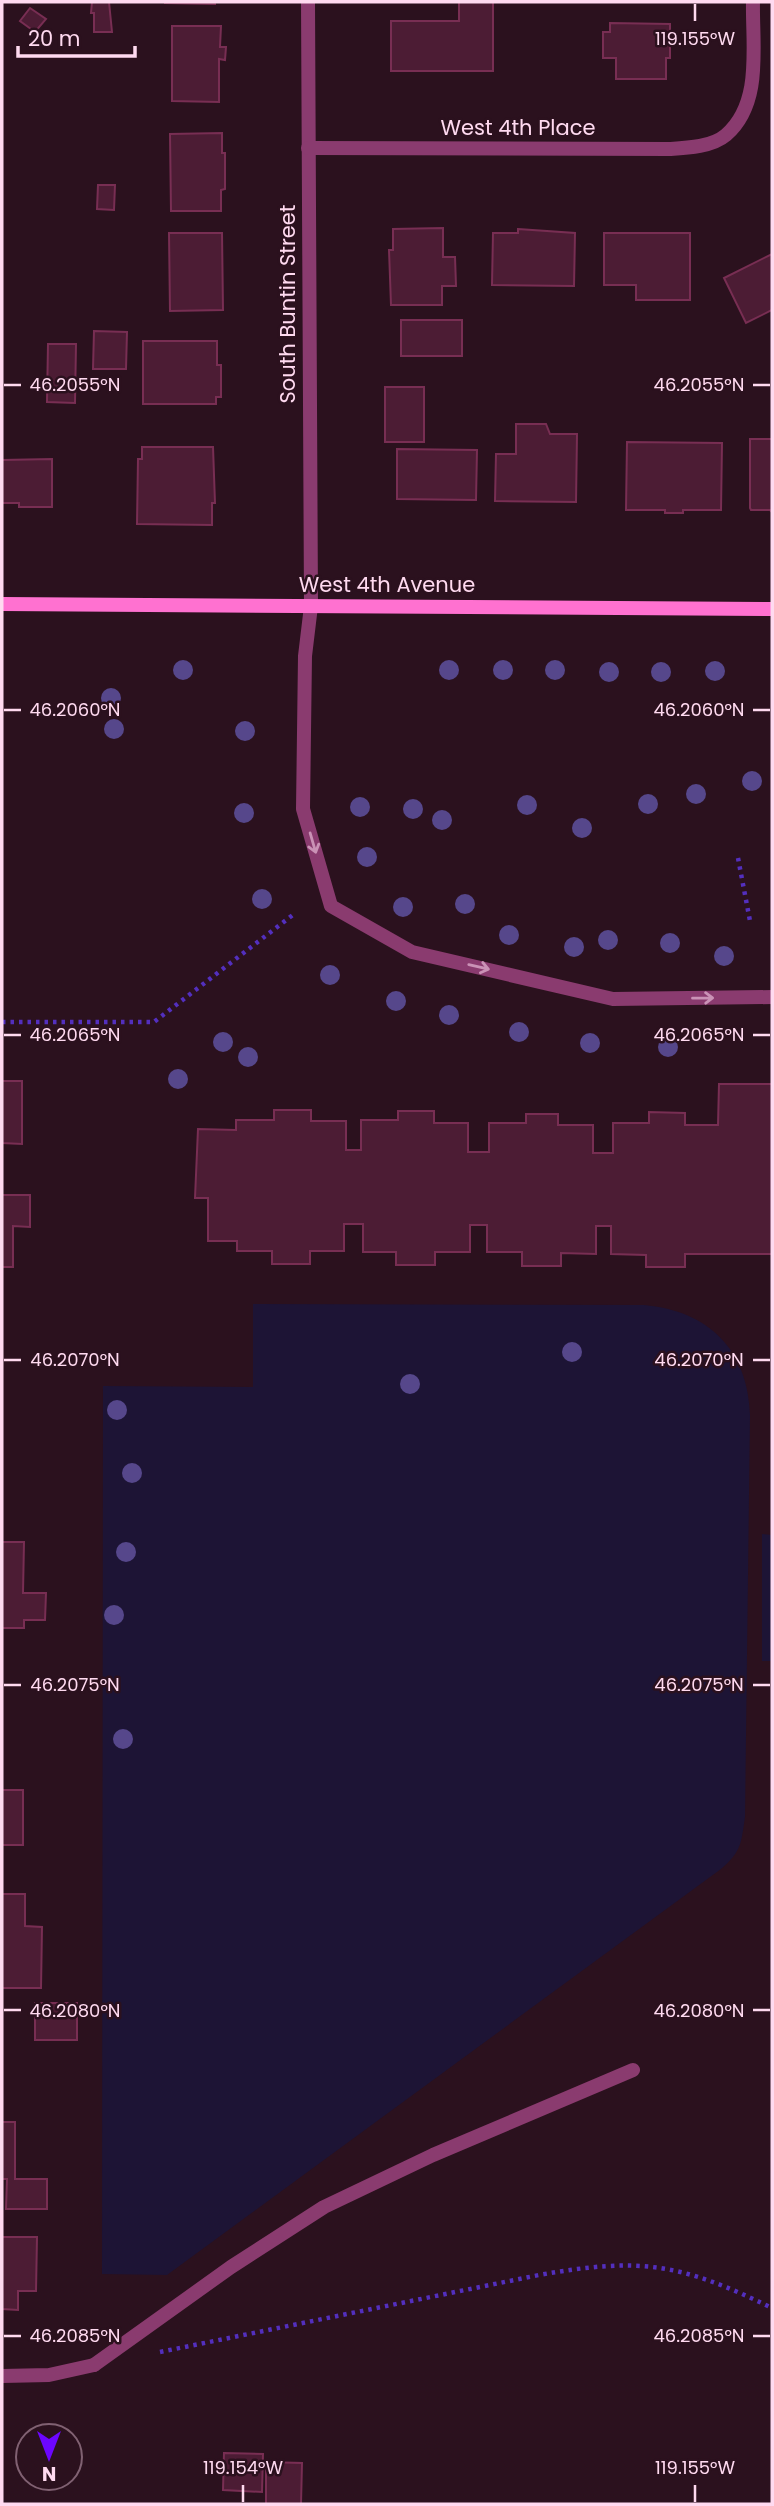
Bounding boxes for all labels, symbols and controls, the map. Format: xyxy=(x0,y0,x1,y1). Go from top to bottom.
scale bar xyxy=(18,14,135,58)
text: 20 m xyxy=(28,24,81,53)
text: 119.155°W xyxy=(655,26,735,51)
street label: West 4th Place xyxy=(441,113,595,142)
street label: South Buntin Street xyxy=(273,205,302,404)
text: 46.2055°N xyxy=(30,372,120,397)
text: 46.2055°N xyxy=(654,372,744,397)
street label: West 4th Avenue xyxy=(299,570,475,599)
text: 46.2060°N xyxy=(30,697,120,722)
text: 46.2060°N xyxy=(654,697,744,722)
one-way arrow xyxy=(307,832,320,854)
one-way arrow xyxy=(467,961,490,975)
one-way arrow xyxy=(691,991,714,1005)
text: 46.2065°N xyxy=(30,1022,120,1047)
text: 46.2065°N xyxy=(654,1022,744,1047)
text: 46.2070°N xyxy=(30,1347,120,1372)
text: 46.2070°N xyxy=(654,1347,744,1372)
text: 46.2075°N xyxy=(30,1672,120,1697)
text: 46.2075°N xyxy=(654,1672,744,1697)
text: 46.2080°N xyxy=(30,1998,120,2023)
text: 46.2080°N xyxy=(654,1998,744,2023)
text: 46.2085°N xyxy=(30,2323,120,2348)
text: 46.2085°N xyxy=(654,2323,744,2348)
north arrow xyxy=(14,2422,84,2492)
text: 119.154°W xyxy=(203,2455,283,2480)
text: 119.155°W xyxy=(655,2455,735,2480)
text: N xyxy=(42,2460,56,2487)

